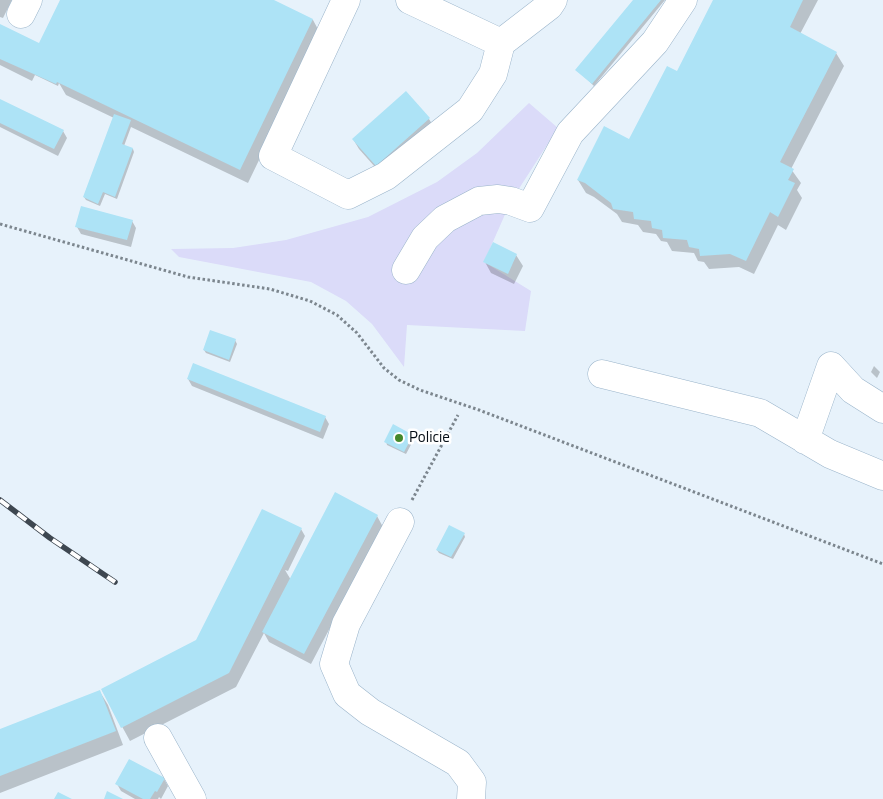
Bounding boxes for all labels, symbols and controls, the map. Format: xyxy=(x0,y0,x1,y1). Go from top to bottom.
place label: Policie xyxy=(409,429,450,447)
marker: Policie xyxy=(393,432,405,444)

